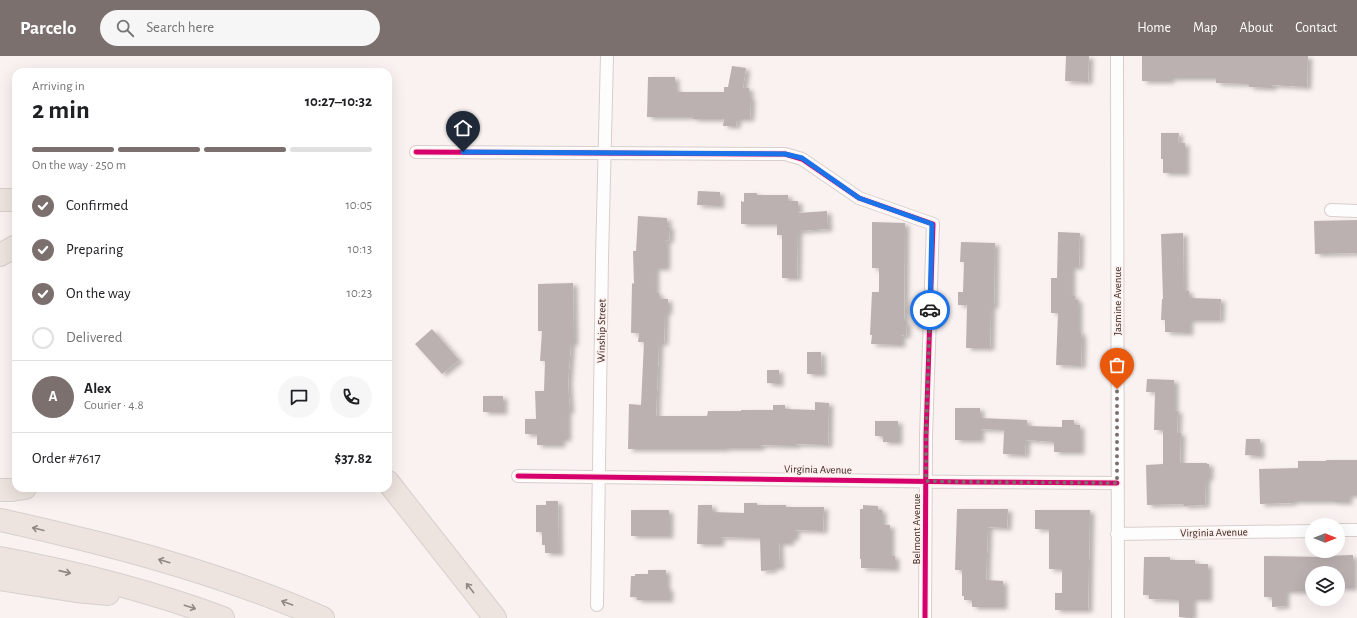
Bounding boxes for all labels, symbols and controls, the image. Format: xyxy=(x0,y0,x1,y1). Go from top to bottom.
search box xyxy=(100,10,380,46)
icon: search xyxy=(114,17,136,39)
text: Parcelo xyxy=(20,19,76,38)
text: Search here xyxy=(146,20,214,35)
text: Home xyxy=(1137,21,1171,35)
text: Map xyxy=(1193,21,1217,35)
text: About xyxy=(1239,21,1273,35)
text: Contact xyxy=(1295,21,1337,35)
text: Arriving in xyxy=(32,80,85,93)
text: 10:27–10:32 xyxy=(305,94,372,109)
text: 2 min xyxy=(32,97,90,123)
pin xyxy=(446,111,480,152)
icon: home xyxy=(452,117,474,139)
text: On the way · 250 m xyxy=(32,159,126,172)
icon: check xyxy=(32,195,54,217)
text: Confirmed xyxy=(66,198,128,213)
text: 10:05 xyxy=(345,199,372,212)
icon: check xyxy=(32,239,54,261)
text: Preparing xyxy=(66,242,123,257)
text: 10:13 xyxy=(348,243,372,256)
street label: Jasmine Avenue xyxy=(1112,267,1123,335)
icon: check xyxy=(32,283,54,305)
text: On the way xyxy=(66,286,131,301)
text: 10:23 xyxy=(346,287,372,300)
courier xyxy=(910,290,950,330)
street label: Winship Street xyxy=(595,298,608,363)
icon: car xyxy=(919,299,941,321)
text: Delivered xyxy=(66,330,123,345)
pin xyxy=(1100,348,1134,389)
icon: bag xyxy=(1106,354,1128,376)
button: chat xyxy=(278,376,320,418)
button: phone xyxy=(330,376,372,418)
text: Alex xyxy=(84,381,111,396)
text: A xyxy=(48,389,58,404)
text: Courier · 4.8 xyxy=(84,399,144,412)
text: Order #7617 xyxy=(32,451,101,466)
text: $37.82 xyxy=(334,451,372,466)
street label: Virginia Avenue xyxy=(784,463,852,476)
street label: Belmont Avenue xyxy=(911,494,922,564)
north arrow xyxy=(1305,518,1345,558)
map controls xyxy=(1305,518,1345,606)
one-way arrow xyxy=(32,524,45,532)
street label: Virginia Avenue xyxy=(1180,526,1248,539)
one-way arrow xyxy=(158,557,171,564)
button: layers xyxy=(1305,566,1345,606)
one-way arrow xyxy=(59,569,72,576)
one-way arrow xyxy=(466,582,474,593)
one-way arrow xyxy=(282,598,294,606)
one-way arrow xyxy=(184,604,196,612)

